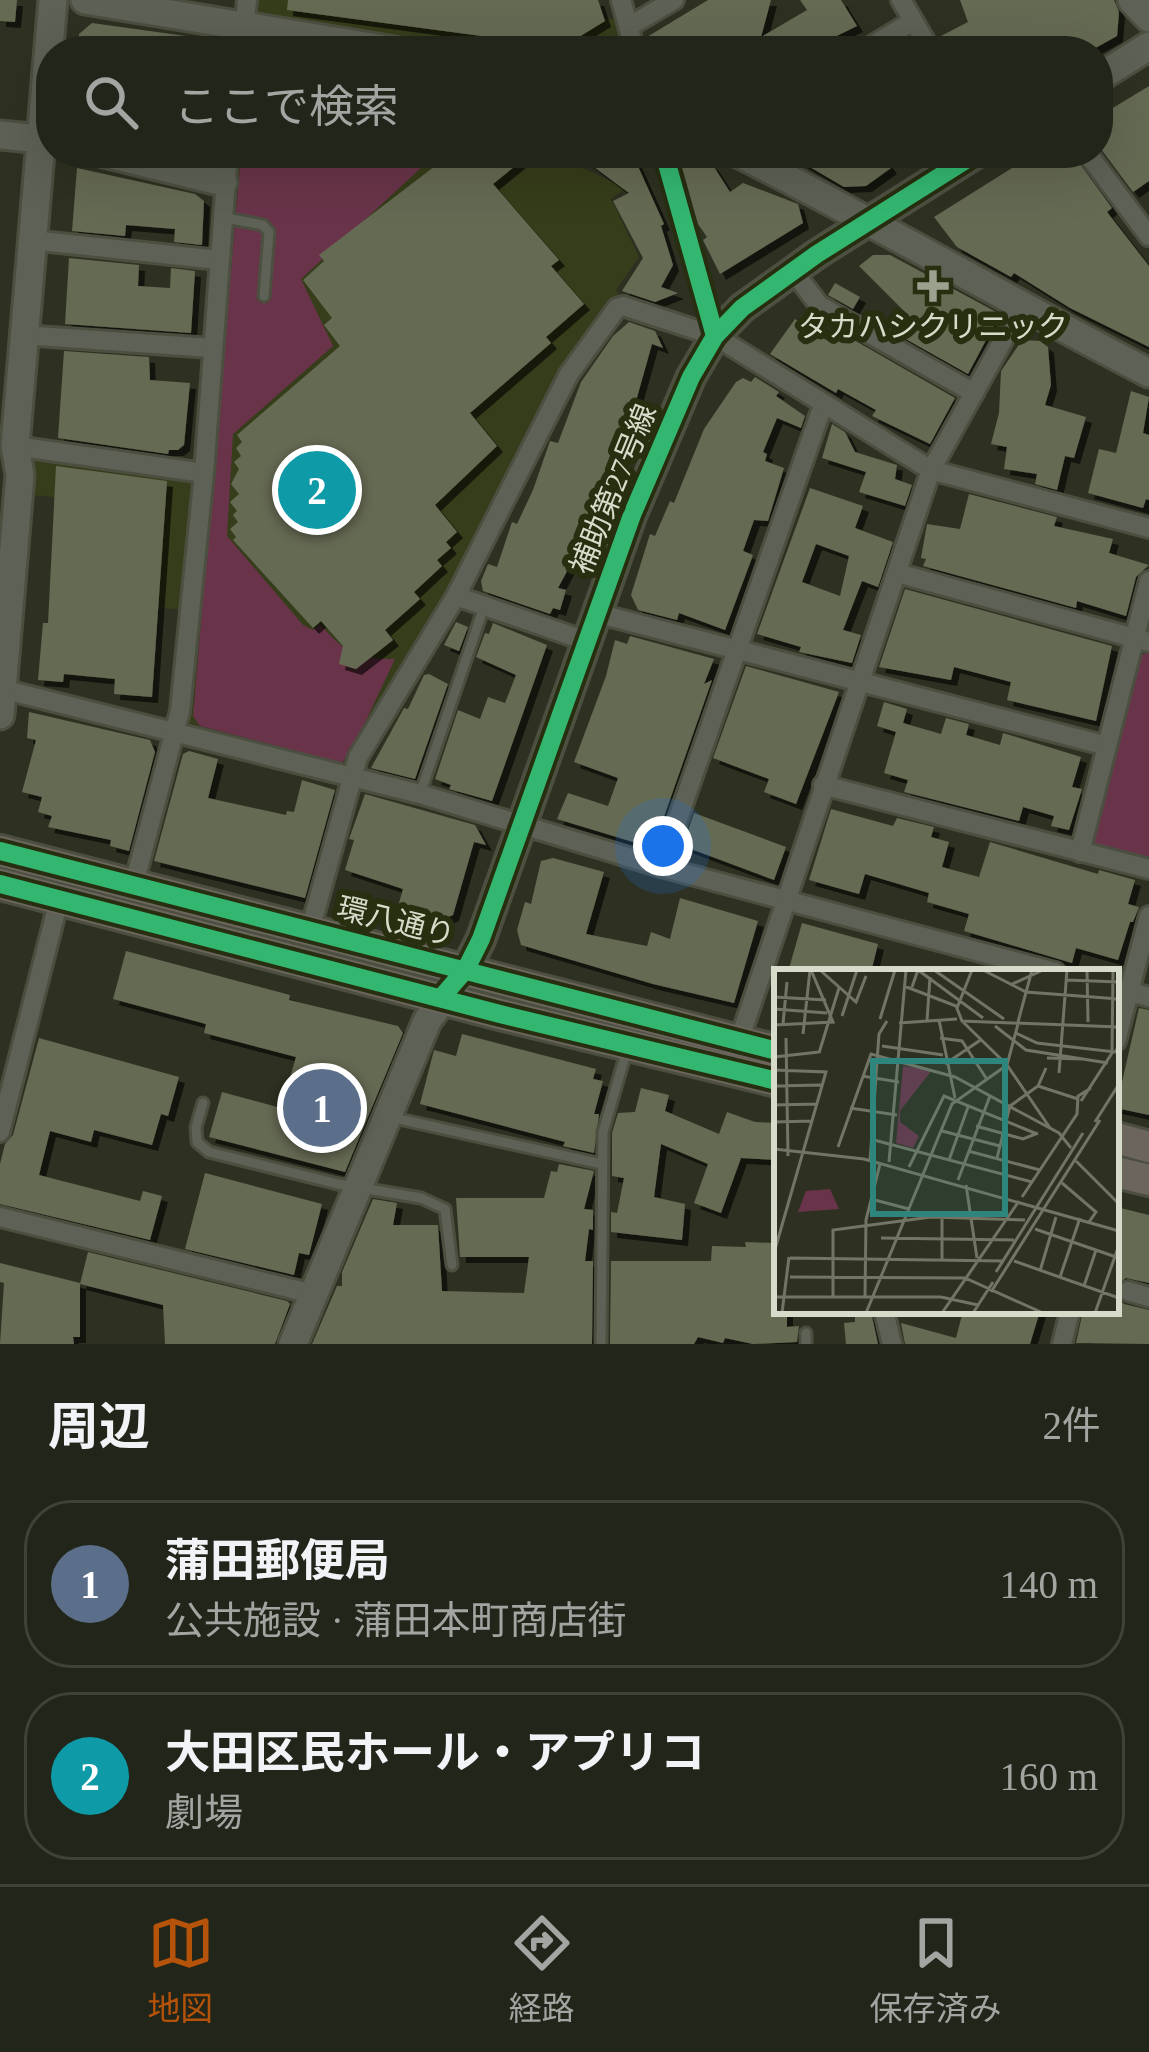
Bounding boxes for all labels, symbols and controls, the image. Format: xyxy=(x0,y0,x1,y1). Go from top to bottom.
search box xyxy=(36,36,1113,168)
icon: search xyxy=(78,69,144,135)
text: ここで検索 xyxy=(174,82,399,132)
marker: タカハシクリニック xyxy=(917,270,949,302)
place label: タカハシクリニック xyxy=(798,310,1068,343)
street label: 補助第27号線 xyxy=(564,399,662,579)
pin: 2 xyxy=(278,445,356,535)
your location xyxy=(633,816,693,876)
street label: 環八通り xyxy=(334,890,458,952)
inset map xyxy=(774,969,1119,1314)
pin: 1 xyxy=(283,1063,361,1153)
text: 周辺 xyxy=(48,1399,150,1455)
text: 2件 xyxy=(1042,1404,1101,1447)
text: 蒲田郵便局 xyxy=(165,1536,390,1586)
text: 1 xyxy=(80,1563,100,1606)
text: 140 m xyxy=(999,1563,1098,1606)
text: 公共施設 · 蒲田本町商店街 xyxy=(165,1599,627,1642)
text: 大田区民ホール・アプリコ xyxy=(165,1728,705,1778)
text: 2 xyxy=(80,1755,100,1798)
text: 160 m xyxy=(999,1755,1098,1798)
text: 劇場 xyxy=(165,1791,243,1834)
tab: 地図 xyxy=(148,1910,214,2030)
tab: 経路 xyxy=(509,1910,575,2030)
tab: 保存済み xyxy=(870,1910,1002,2030)

